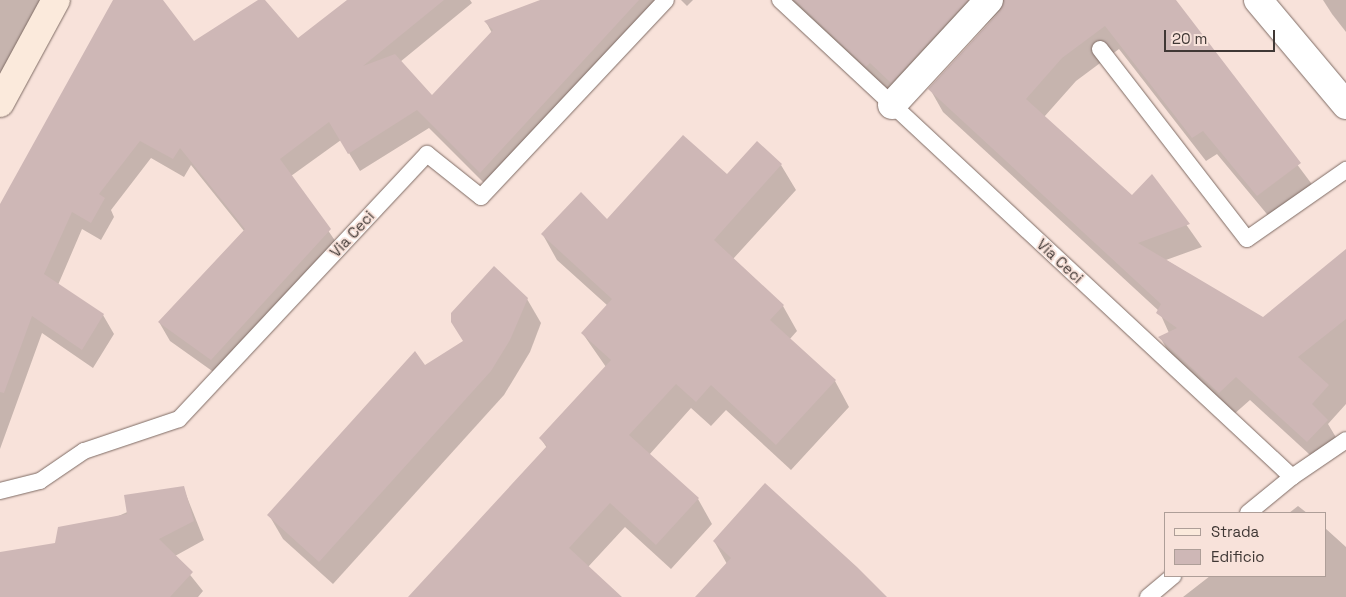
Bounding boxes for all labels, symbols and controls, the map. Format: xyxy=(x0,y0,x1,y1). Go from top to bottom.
scale bar xyxy=(1166,20,1277,52)
text: 20 m xyxy=(1172,29,1207,48)
street label: Via Ceci xyxy=(326,207,378,261)
street label: Via Ceci xyxy=(1033,235,1087,287)
legend xyxy=(1164,512,1326,577)
text: Strada xyxy=(1211,522,1259,541)
text: Edificio xyxy=(1211,547,1265,566)

